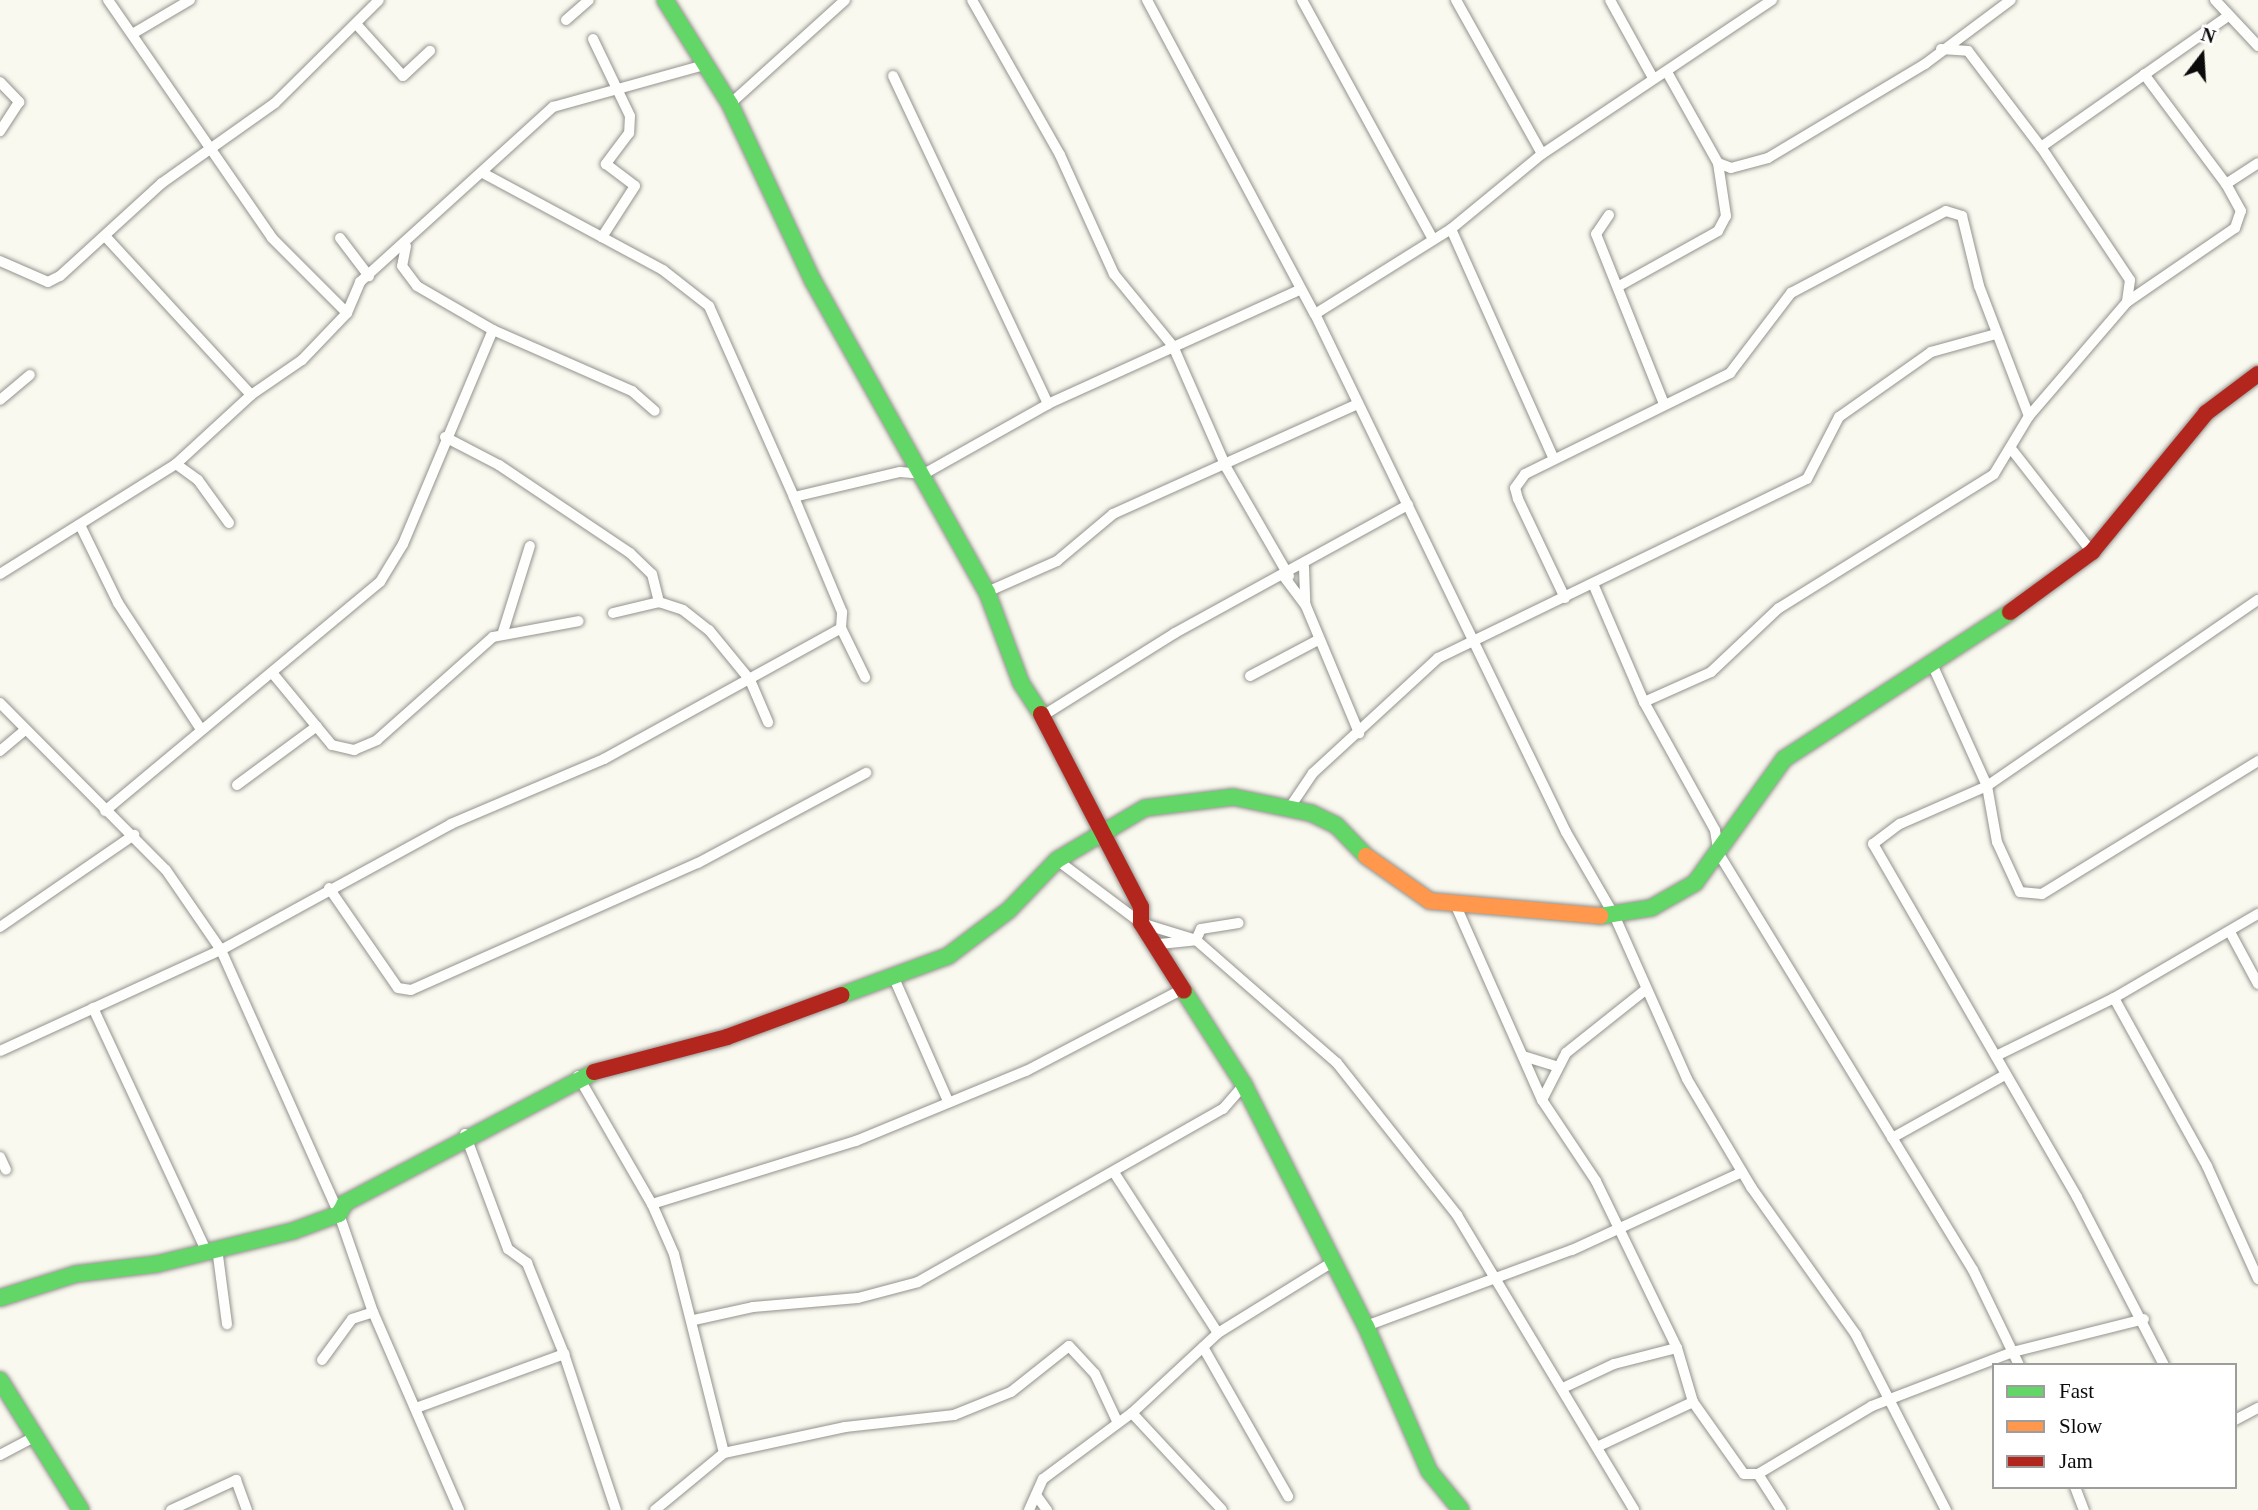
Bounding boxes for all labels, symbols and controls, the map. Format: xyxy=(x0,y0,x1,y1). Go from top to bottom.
north arrow xyxy=(2167,21,2237,91)
text: N xyxy=(2199,23,2218,47)
legend xyxy=(1992,1363,2237,1489)
text: Fast xyxy=(2059,1379,2094,1403)
text: Slow xyxy=(2059,1414,2102,1438)
text: Jam xyxy=(2059,1449,2093,1473)

